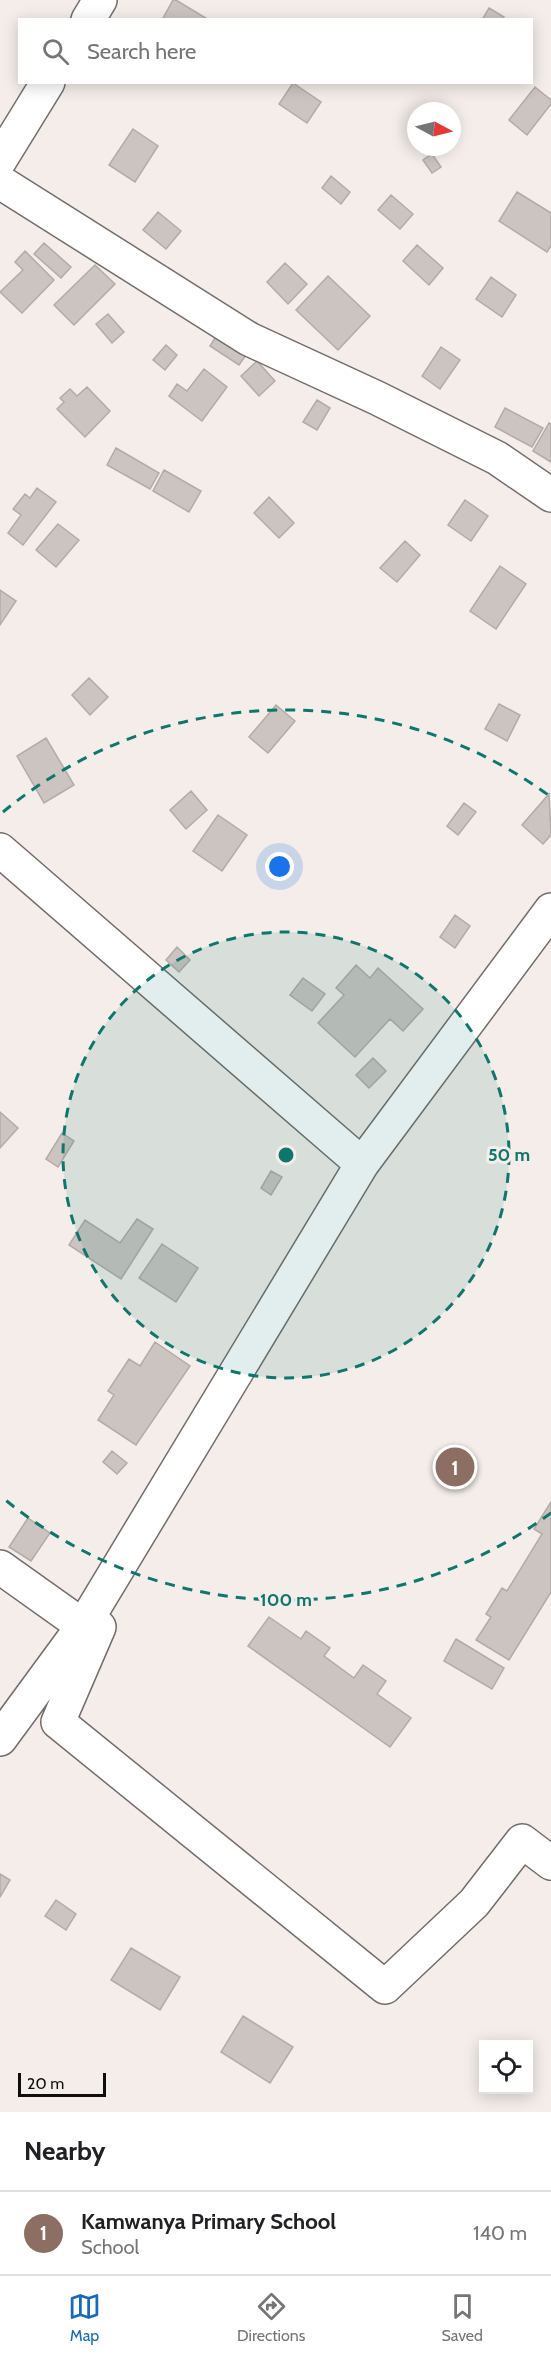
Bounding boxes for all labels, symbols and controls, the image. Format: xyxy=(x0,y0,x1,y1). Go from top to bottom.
search box xyxy=(18,18,533,84)
icon: search xyxy=(39,35,72,68)
text: Search here xyxy=(87,38,196,65)
north arrow xyxy=(407,102,461,156)
your location xyxy=(265,852,294,881)
text: 50 m xyxy=(488,1144,530,1166)
centre of rings xyxy=(276,1145,296,1165)
pin: 1 xyxy=(436,1444,474,1490)
text: 100 m xyxy=(260,1589,312,1611)
map controls xyxy=(479,2040,533,2094)
button: locate xyxy=(479,2040,533,2094)
scale bar xyxy=(18,2070,106,2098)
text: 20 m xyxy=(27,2074,64,2093)
text: Nearby xyxy=(24,2135,105,2167)
text: Kamwanya Primary School xyxy=(81,2208,336,2235)
text: 1 xyxy=(40,2221,47,2245)
text: 140 m xyxy=(473,2221,527,2245)
text: School xyxy=(81,2235,139,2259)
tab: Map xyxy=(68,2290,101,2345)
tab: Directions xyxy=(237,2290,305,2345)
tab: Saved xyxy=(441,2290,483,2345)

